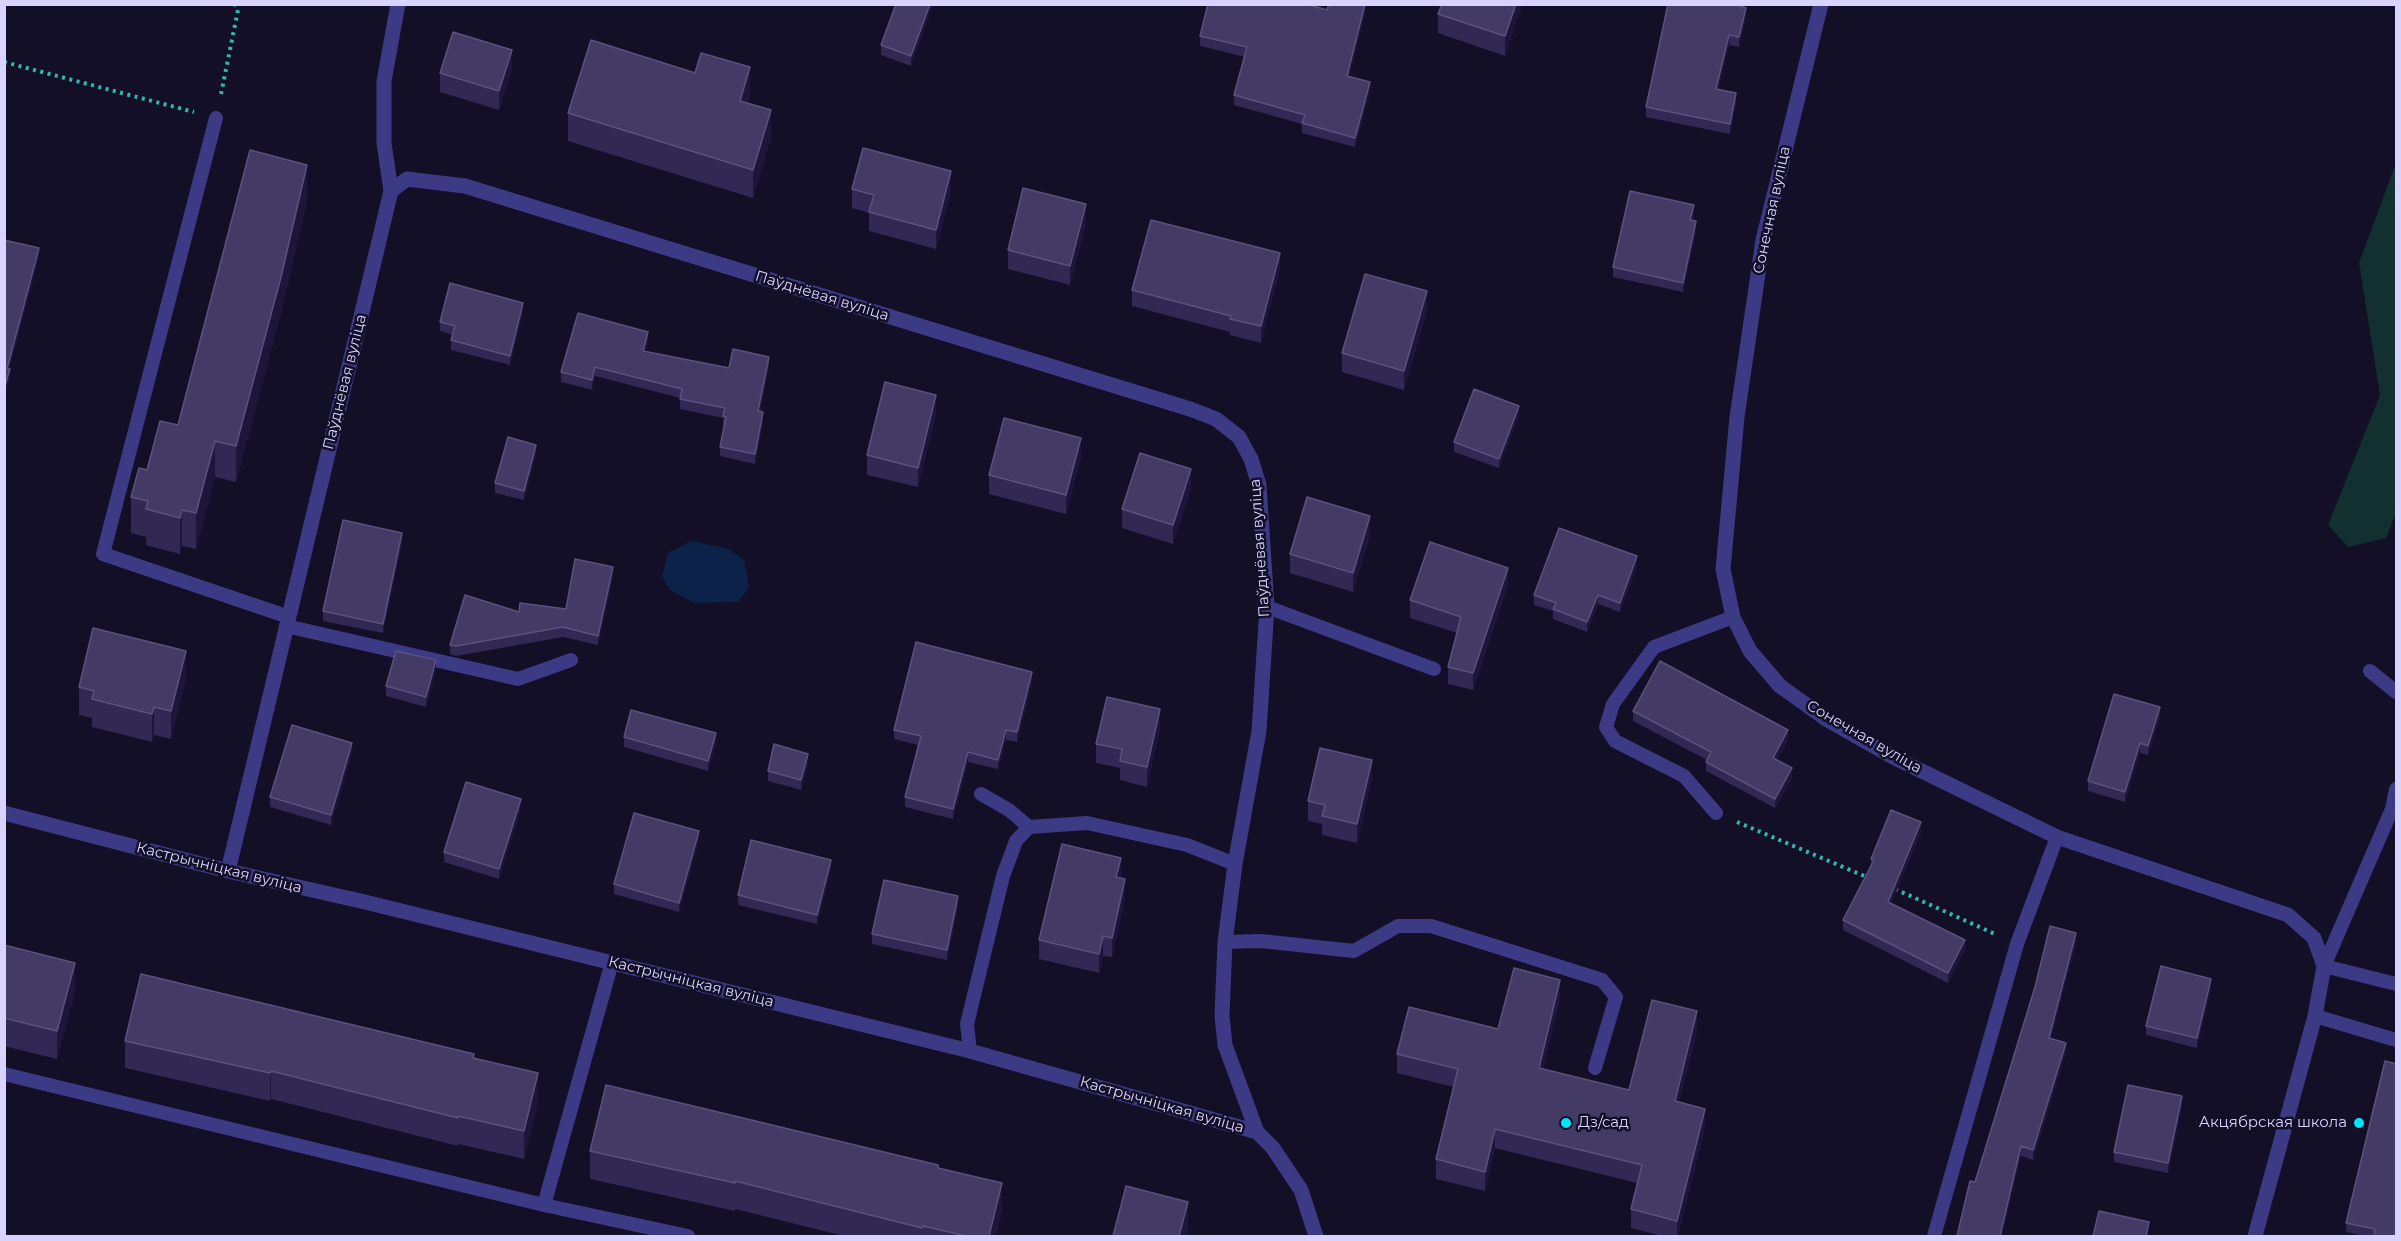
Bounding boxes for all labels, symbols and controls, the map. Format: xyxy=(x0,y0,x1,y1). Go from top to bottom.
street label: Сонечная вуліца xyxy=(1750,145,1794,275)
street label: Паўднёвая вуліца xyxy=(753,267,891,325)
street label: Паўднёвая вуліца xyxy=(319,312,371,452)
street label: Паўднёвая вуліца xyxy=(1246,478,1274,618)
street label: Сонечная вуліца xyxy=(1803,697,1925,777)
street label: Кастрычніцкая вуліца xyxy=(134,839,304,897)
street label: Кастрычніцкая вуліца xyxy=(606,953,776,1011)
street label: Кастрычніцкая вуліца xyxy=(1078,1073,1246,1137)
place label: Дз/сад xyxy=(1578,1114,1629,1132)
place label: Акцябрская школа xyxy=(2199,1114,2347,1132)
marker: Дз/сад xyxy=(1559,1116,1573,1130)
marker: Акцябрская школа xyxy=(2352,1116,2366,1130)

